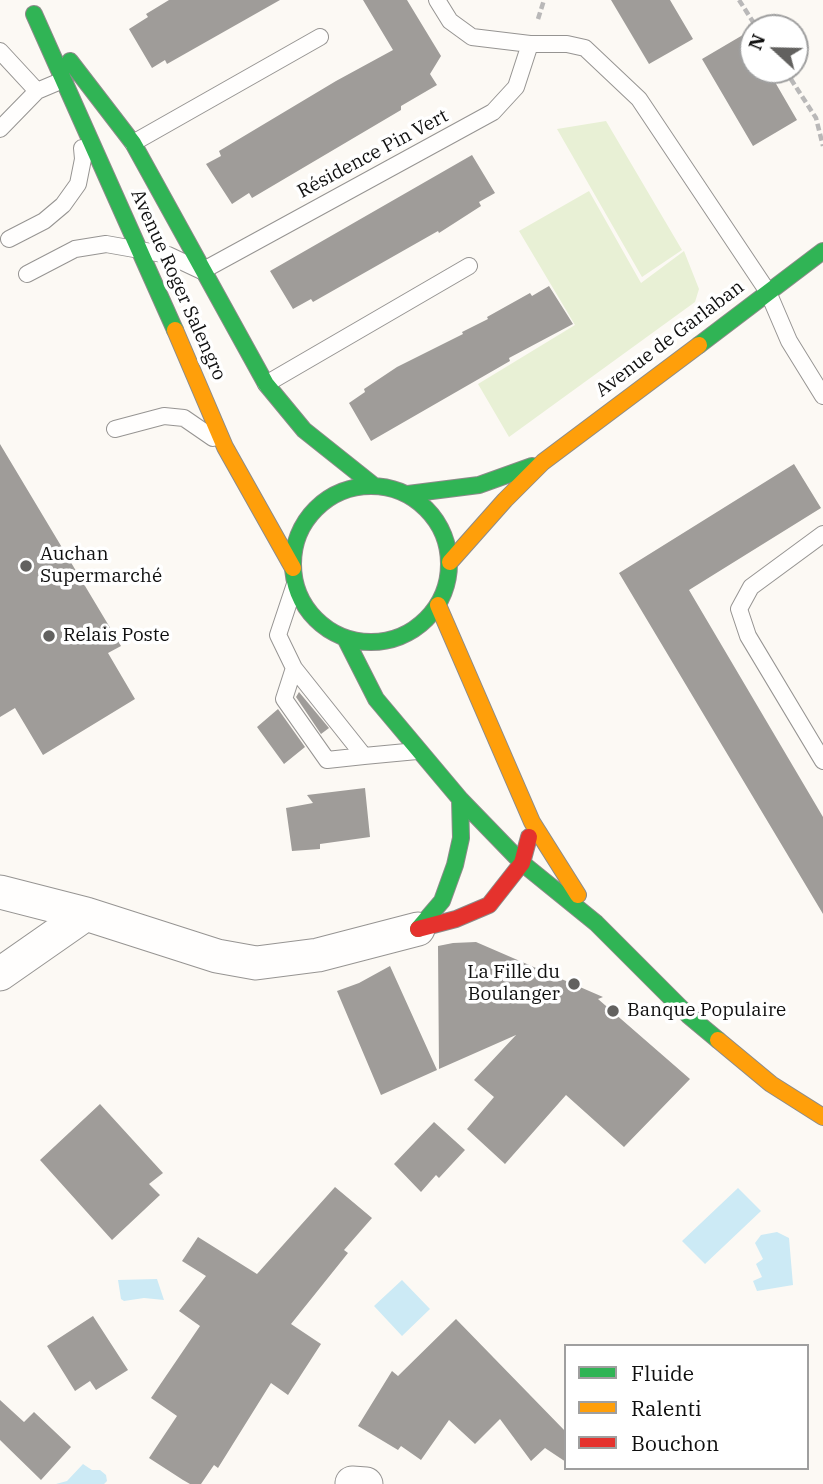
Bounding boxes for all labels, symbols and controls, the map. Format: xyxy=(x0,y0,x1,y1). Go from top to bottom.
north arrow xyxy=(739,14,809,84)
text: N xyxy=(742,30,770,53)
street label: Résidence Pin Vert xyxy=(294,105,452,203)
street label: Avenue Roger Salengro xyxy=(126,186,230,384)
street label: Avenue de Garlaban xyxy=(591,276,749,402)
place label: Auchan Supermarché xyxy=(40,544,162,588)
marker: Auchan Supermarché xyxy=(18,558,34,574)
place label: Relais Poste xyxy=(63,625,170,647)
marker: Relais Poste xyxy=(41,628,57,644)
place label: La Fille du Boulanger xyxy=(467,962,560,1006)
marker: La Fille du Boulanger xyxy=(566,976,582,992)
place label: Banque Populaire xyxy=(627,1000,786,1022)
marker: Banque Populaire xyxy=(605,1003,621,1019)
legend xyxy=(564,1344,809,1470)
text: Fluide xyxy=(631,1359,694,1387)
text: Ralenti xyxy=(631,1394,702,1422)
text: Bouchon xyxy=(631,1429,719,1457)

